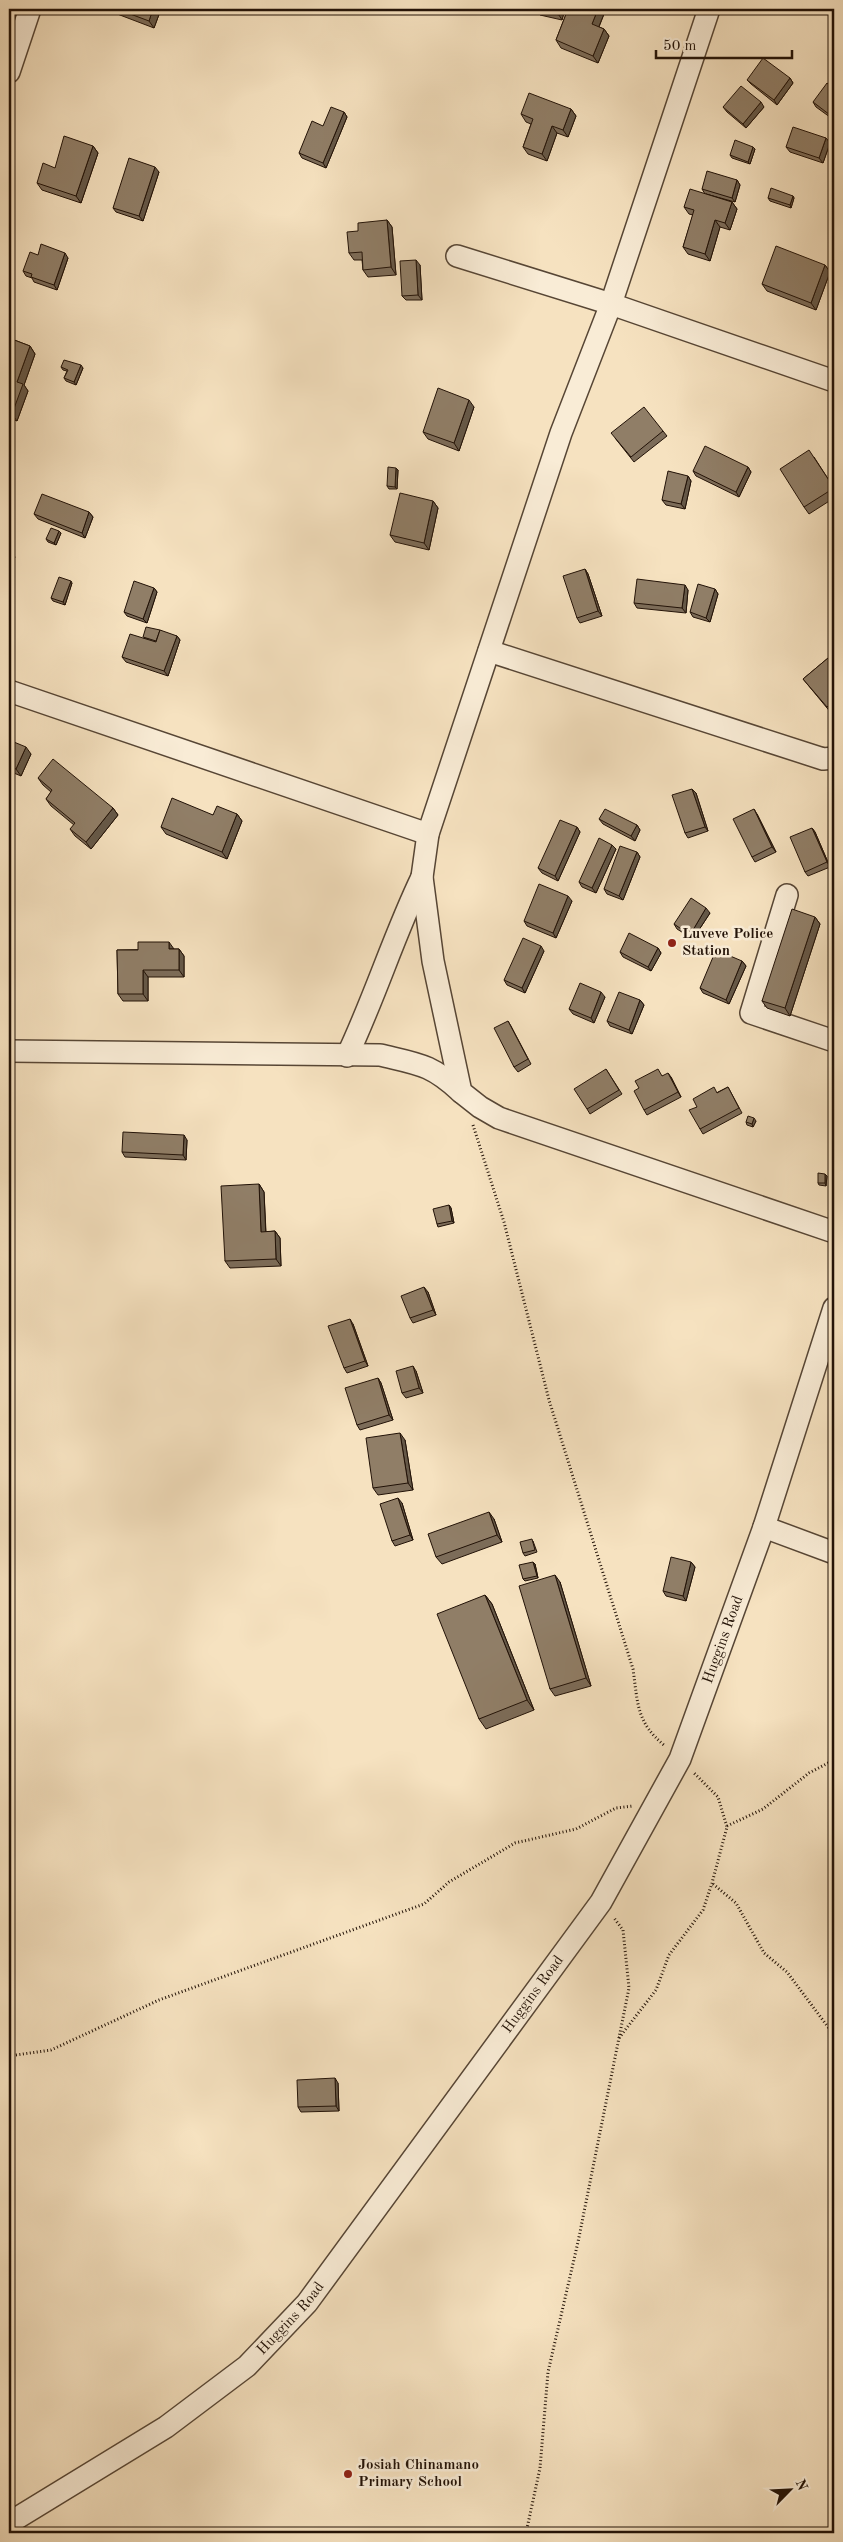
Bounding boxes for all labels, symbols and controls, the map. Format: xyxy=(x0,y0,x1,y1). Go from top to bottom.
scale bar xyxy=(656,28,792,60)
text: 50 m xyxy=(663,39,697,54)
place label: Luveve Police Station xyxy=(682,927,773,959)
marker: Luveve Police Station xyxy=(666,937,678,949)
street label: Huggins Road xyxy=(700,1593,746,1686)
street label: Huggins Road xyxy=(500,1953,567,2036)
street label: Huggins Road xyxy=(254,2279,327,2358)
place label: Josiah Chinamano Primary School xyxy=(358,2458,479,2490)
north arrow xyxy=(766,2464,816,2514)
marker: Josiah Chinamano Primary School xyxy=(342,2468,354,2480)
text: N xyxy=(792,2477,810,2493)

